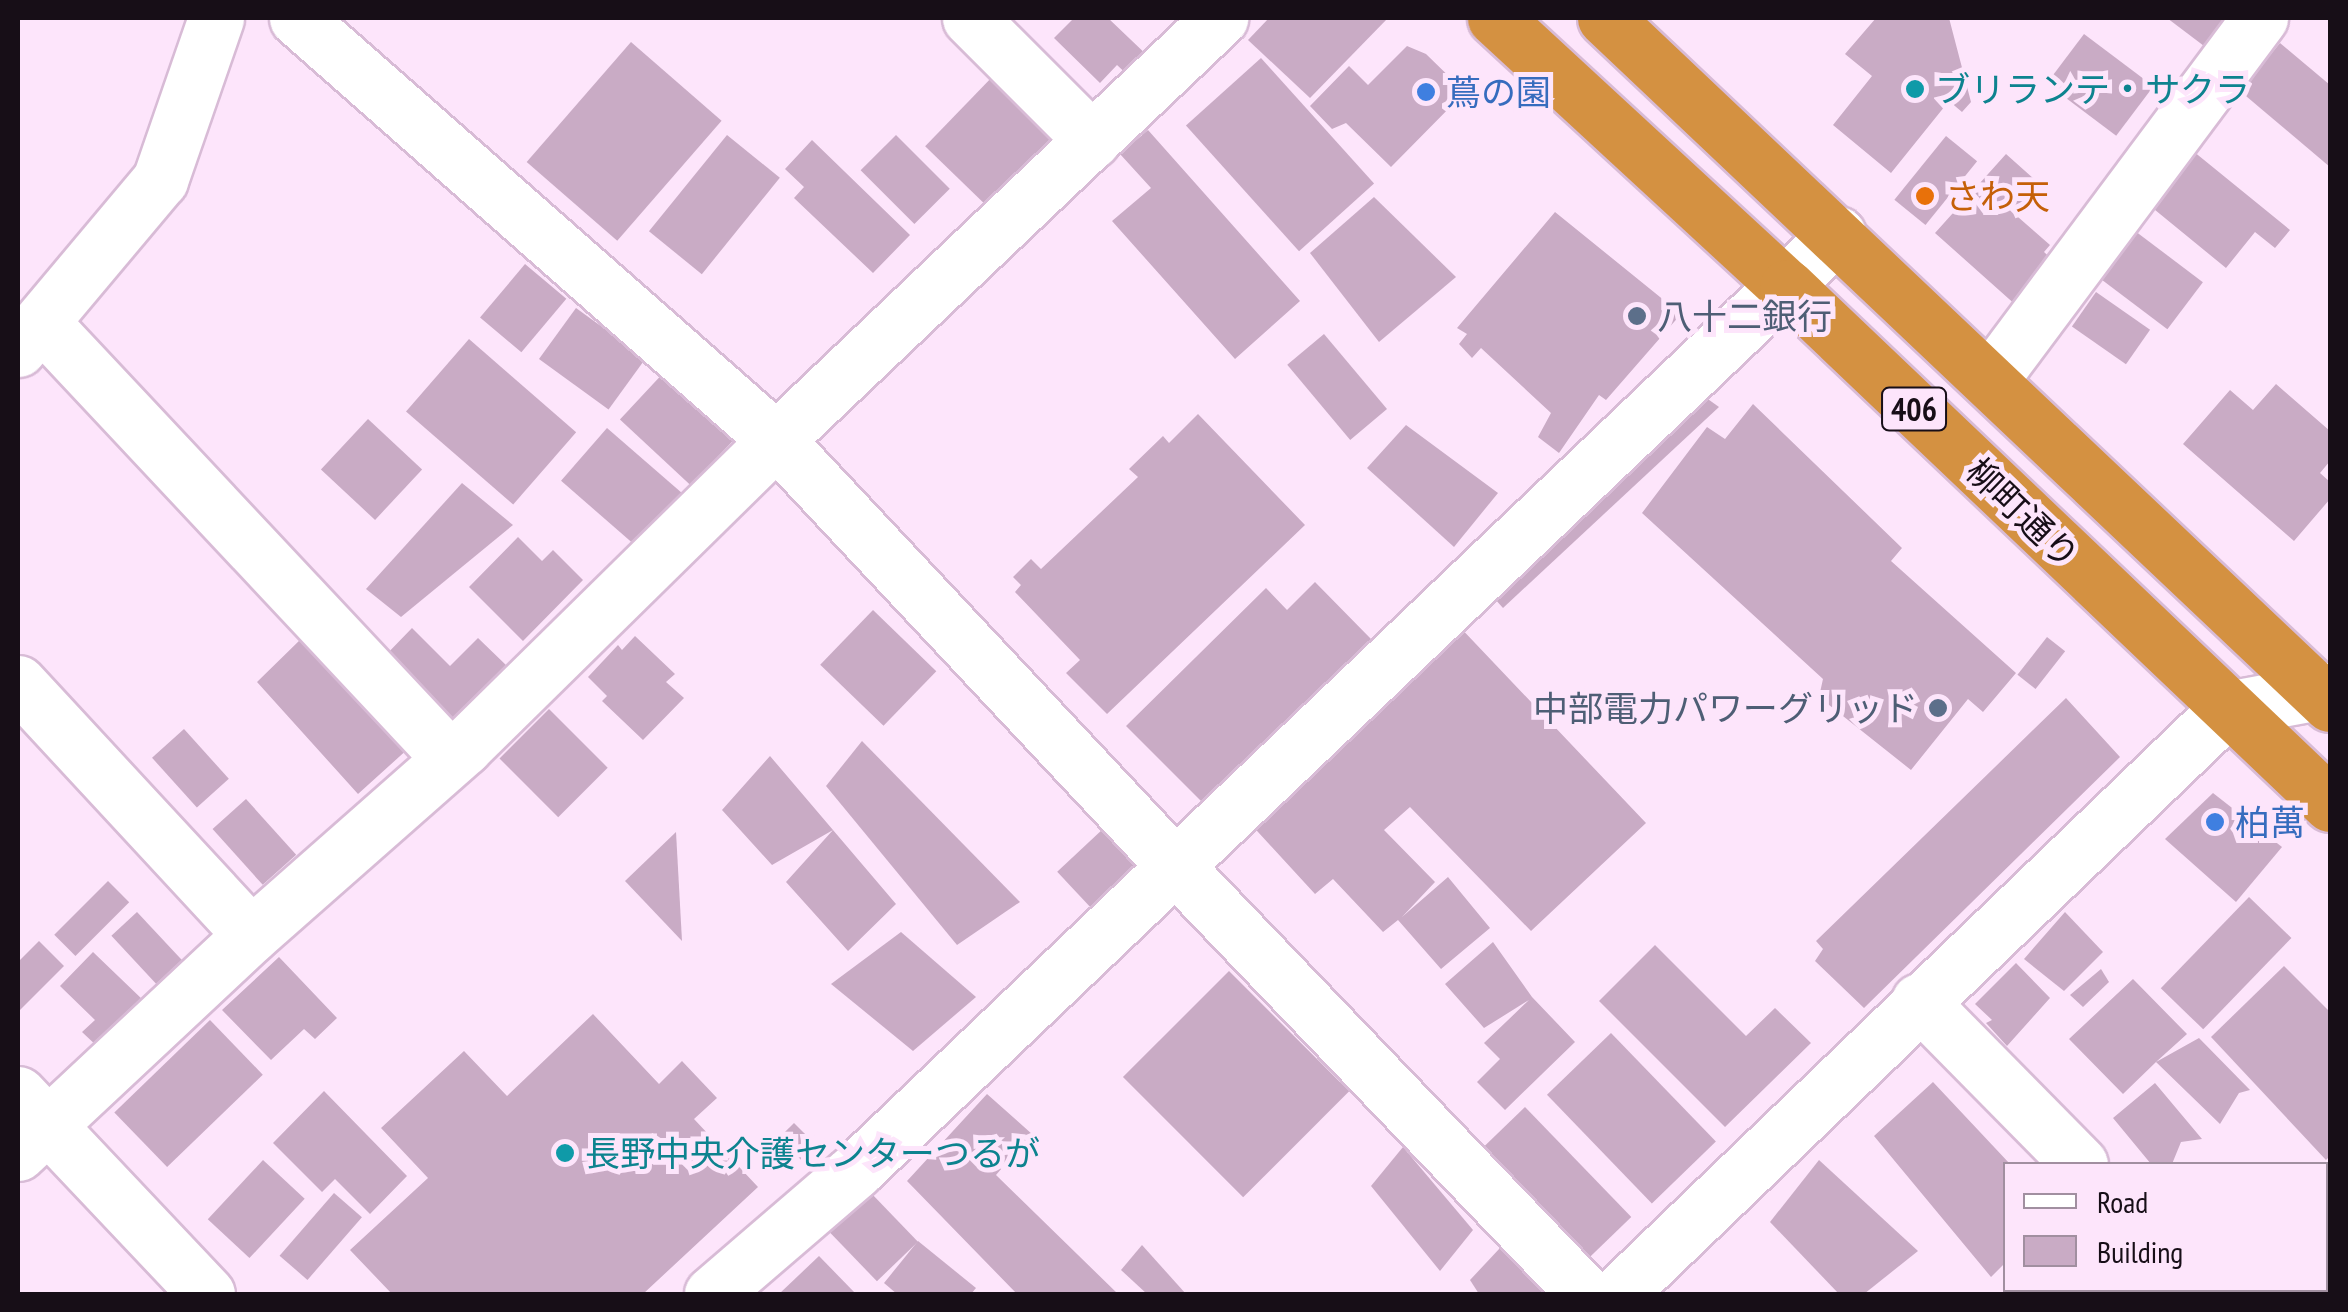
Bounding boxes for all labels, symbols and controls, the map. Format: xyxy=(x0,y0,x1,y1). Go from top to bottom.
place label: ブリランテ・サクラ xyxy=(1935,68,2250,110)
place label: 蔦の園 xyxy=(1446,71,1551,113)
marker: ブリランテ・サクラ xyxy=(1904,78,1926,100)
marker: 蔦の園 xyxy=(1415,81,1437,103)
place label: さわ天 xyxy=(1945,175,2050,217)
marker: さわ天 xyxy=(1914,185,1936,207)
place label: 八十二銀行 xyxy=(1657,295,1832,337)
marker: 八十二銀行 xyxy=(1626,305,1648,327)
road number: 406 xyxy=(1879,382,1949,436)
street label: 柳町通り xyxy=(1958,449,2088,577)
place label: 中部電力パワーグリッド xyxy=(1533,687,1918,729)
marker: 中部電力パワーグリッド xyxy=(1927,697,1949,719)
place label: 柏萬 xyxy=(2235,801,2305,843)
marker: 柏萬 xyxy=(2204,811,2226,833)
place label: 長野中央介護センターつるが xyxy=(585,1132,1040,1174)
marker: 長野中央介護センターつるが xyxy=(554,1142,576,1164)
legend xyxy=(2003,1162,2328,1292)
text: Road xyxy=(2097,1182,2148,1221)
text: Building xyxy=(2097,1232,2183,1271)

